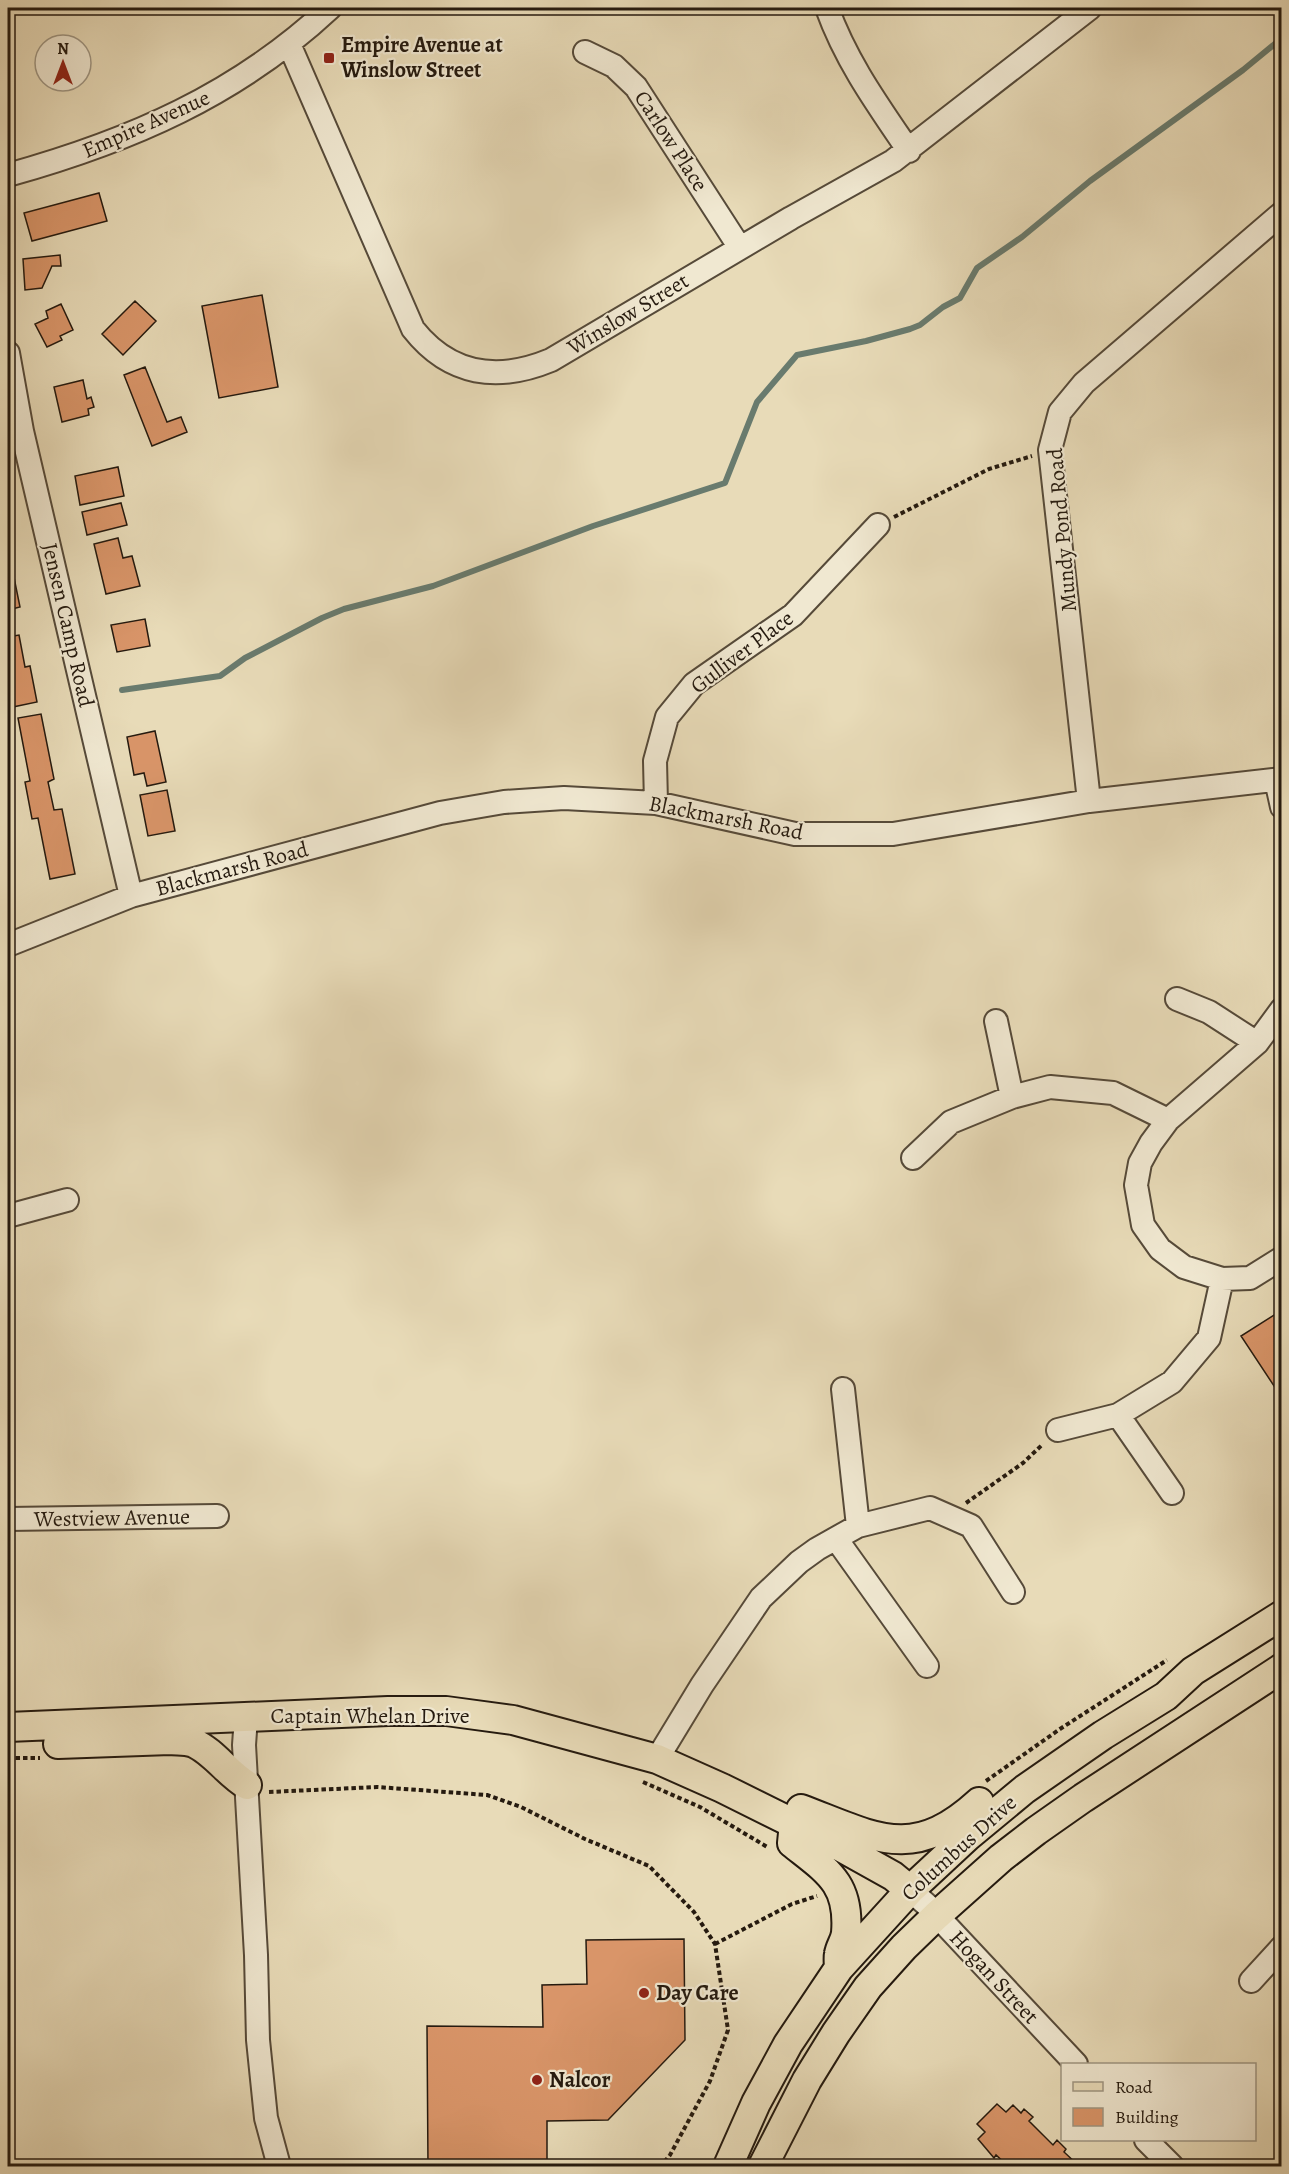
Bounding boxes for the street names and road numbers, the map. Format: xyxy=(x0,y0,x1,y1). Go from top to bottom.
street label: Empire Avenue xyxy=(78,83,214,165)
street label: Carlow Place xyxy=(627,85,715,197)
street label: Winslow Street xyxy=(561,266,694,363)
street label: Mundy Pond Road xyxy=(1040,447,1084,613)
street label: Jensen Camp Road xyxy=(35,540,101,710)
street label: Gulliver Place xyxy=(684,603,800,701)
street label: Blackmarsh Road xyxy=(646,788,806,848)
street label: Blackmarsh Road xyxy=(152,834,312,904)
street label: Westview Avenue xyxy=(33,1502,190,1534)
street label: Captain Whelan Drive xyxy=(270,1701,470,1731)
street label: Columbus Drive xyxy=(895,1788,1023,1908)
street label: Hogan Street xyxy=(943,1923,1045,2031)

